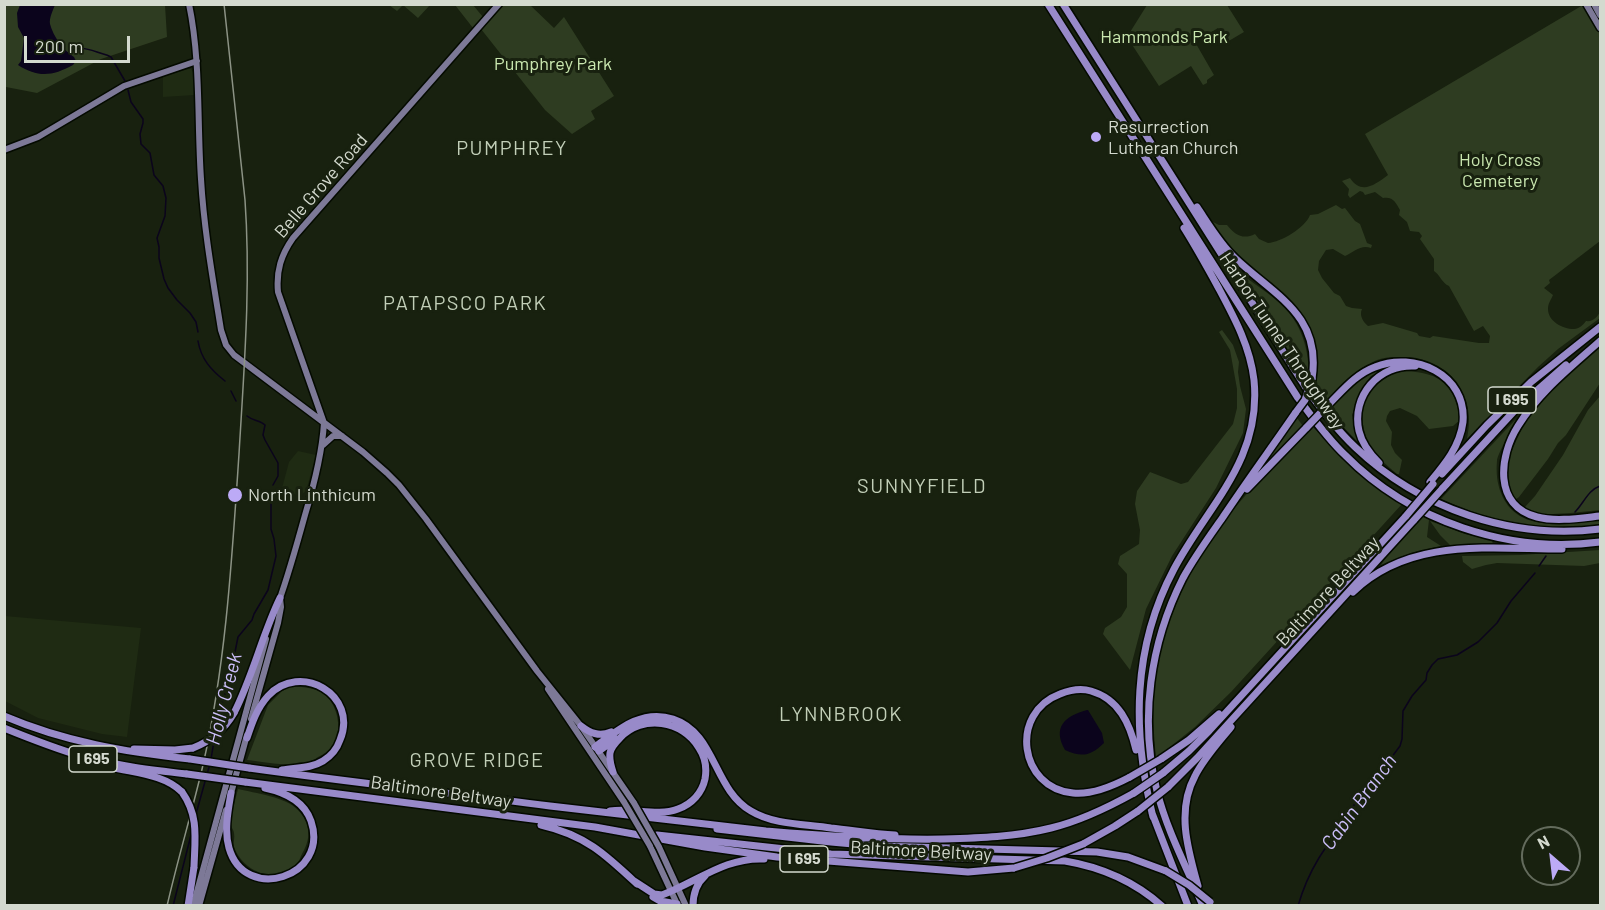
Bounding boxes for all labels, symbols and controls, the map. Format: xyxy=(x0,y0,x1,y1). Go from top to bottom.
scale bar xyxy=(27,24,134,62)
park label: Hammonds Park xyxy=(1100,26,1228,48)
text: 200 m xyxy=(35,35,83,57)
park label: Pumphrey Park xyxy=(494,53,612,75)
place label: Resurrection Lutheran Church xyxy=(1108,116,1238,158)
street label: Belle Grove Road xyxy=(270,130,372,242)
marker: Resurrection Lutheran Church xyxy=(1089,130,1103,144)
district label: PUMPHREY xyxy=(456,136,568,160)
park label: Holy Cross Cemetery xyxy=(1459,149,1541,192)
street label: Harbor Tunnel Throughway xyxy=(1215,249,1349,433)
district label: PATAPSCO PARK xyxy=(383,291,547,315)
road number: I 695 xyxy=(1488,387,1536,413)
district label: SUNNYFIELD xyxy=(857,474,987,498)
place label: North Linthicum xyxy=(248,484,376,506)
marker: North Linthicum xyxy=(226,486,244,504)
street label: Baltimore Beltway xyxy=(1272,532,1384,650)
water label: Holly Creek xyxy=(201,650,247,748)
district label: LYNNBROOK xyxy=(779,702,903,726)
road number: I 695 xyxy=(69,746,117,772)
district label: GROVE RIDGE xyxy=(410,748,544,772)
water label: Cabin Branch xyxy=(1316,749,1402,855)
street label: Baltimore Beltway xyxy=(369,771,513,813)
north arrow xyxy=(1521,826,1581,886)
text: N xyxy=(1534,831,1552,852)
street label: Baltimore Beltway xyxy=(850,837,992,865)
road number: I 695 xyxy=(780,846,828,872)

